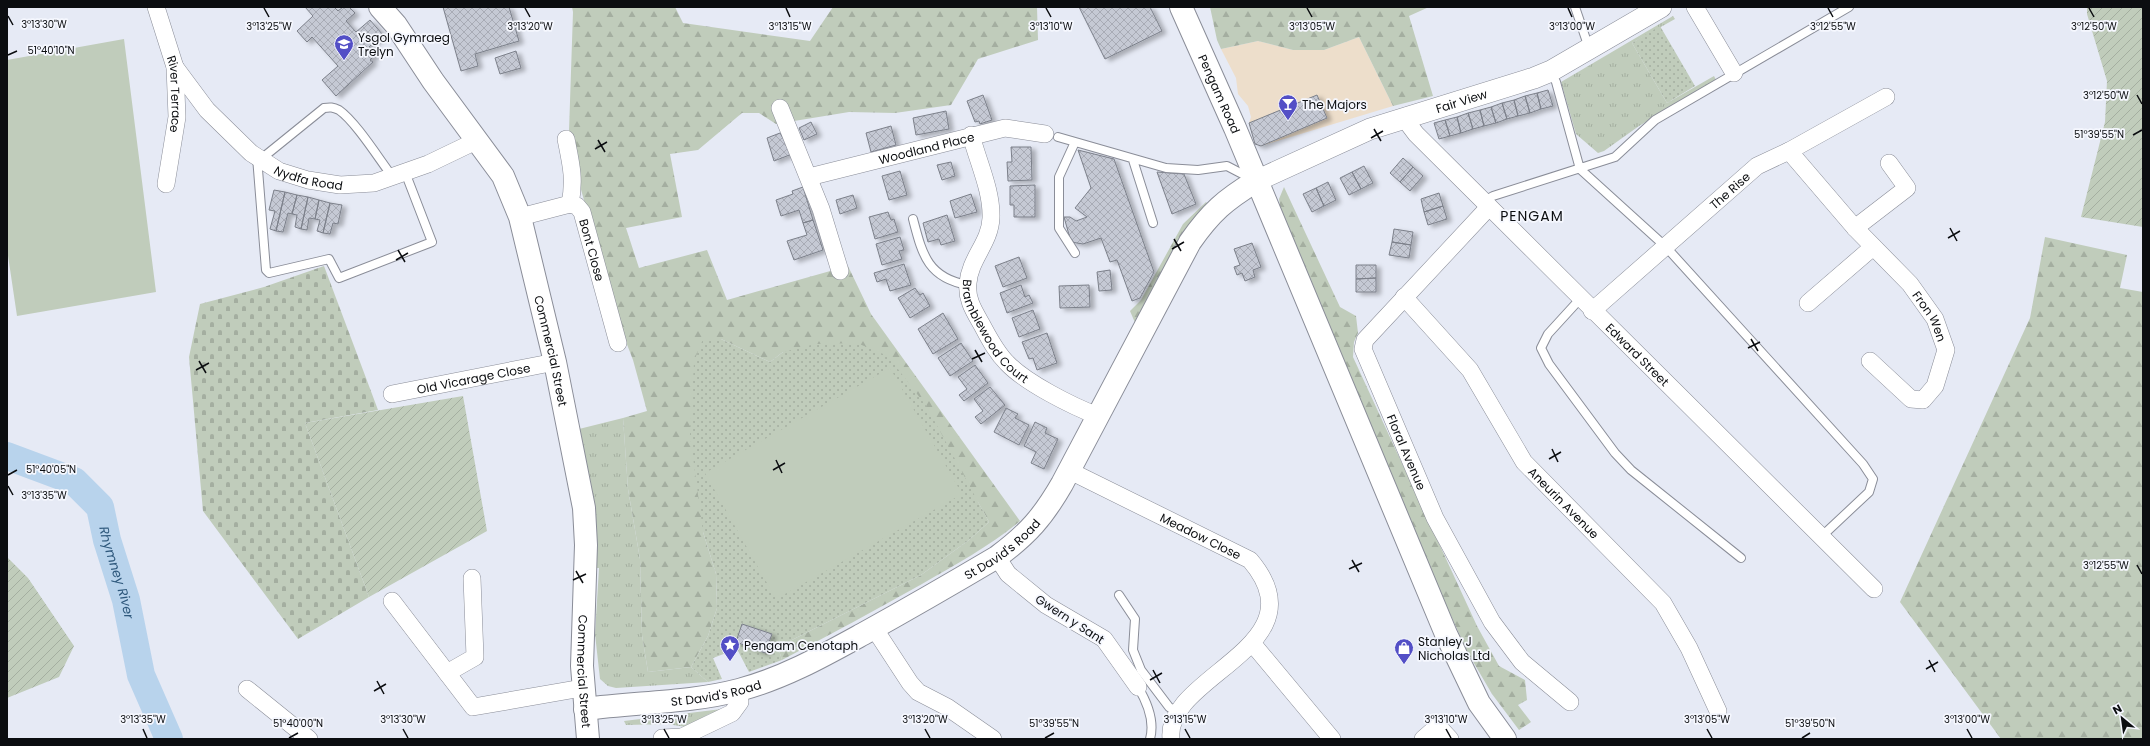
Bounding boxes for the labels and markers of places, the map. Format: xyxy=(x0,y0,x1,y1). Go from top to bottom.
place label: Ysgol Gymraeg Trelyn xyxy=(358,29,450,60)
school or university icon: Ysgol Gymraeg Trelyn xyxy=(333,33,355,61)
bar icon: The Majors xyxy=(1277,93,1299,121)
place label: The Majors xyxy=(1302,96,1367,113)
place label: Stanley J Nicholas Ltd xyxy=(1418,633,1490,664)
place icon: Pengam Cenotaph xyxy=(719,634,741,662)
place label: Pengam Cenotaph xyxy=(744,637,858,654)
shop icon: Stanley J Nicholas Ltd xyxy=(1393,637,1415,665)

